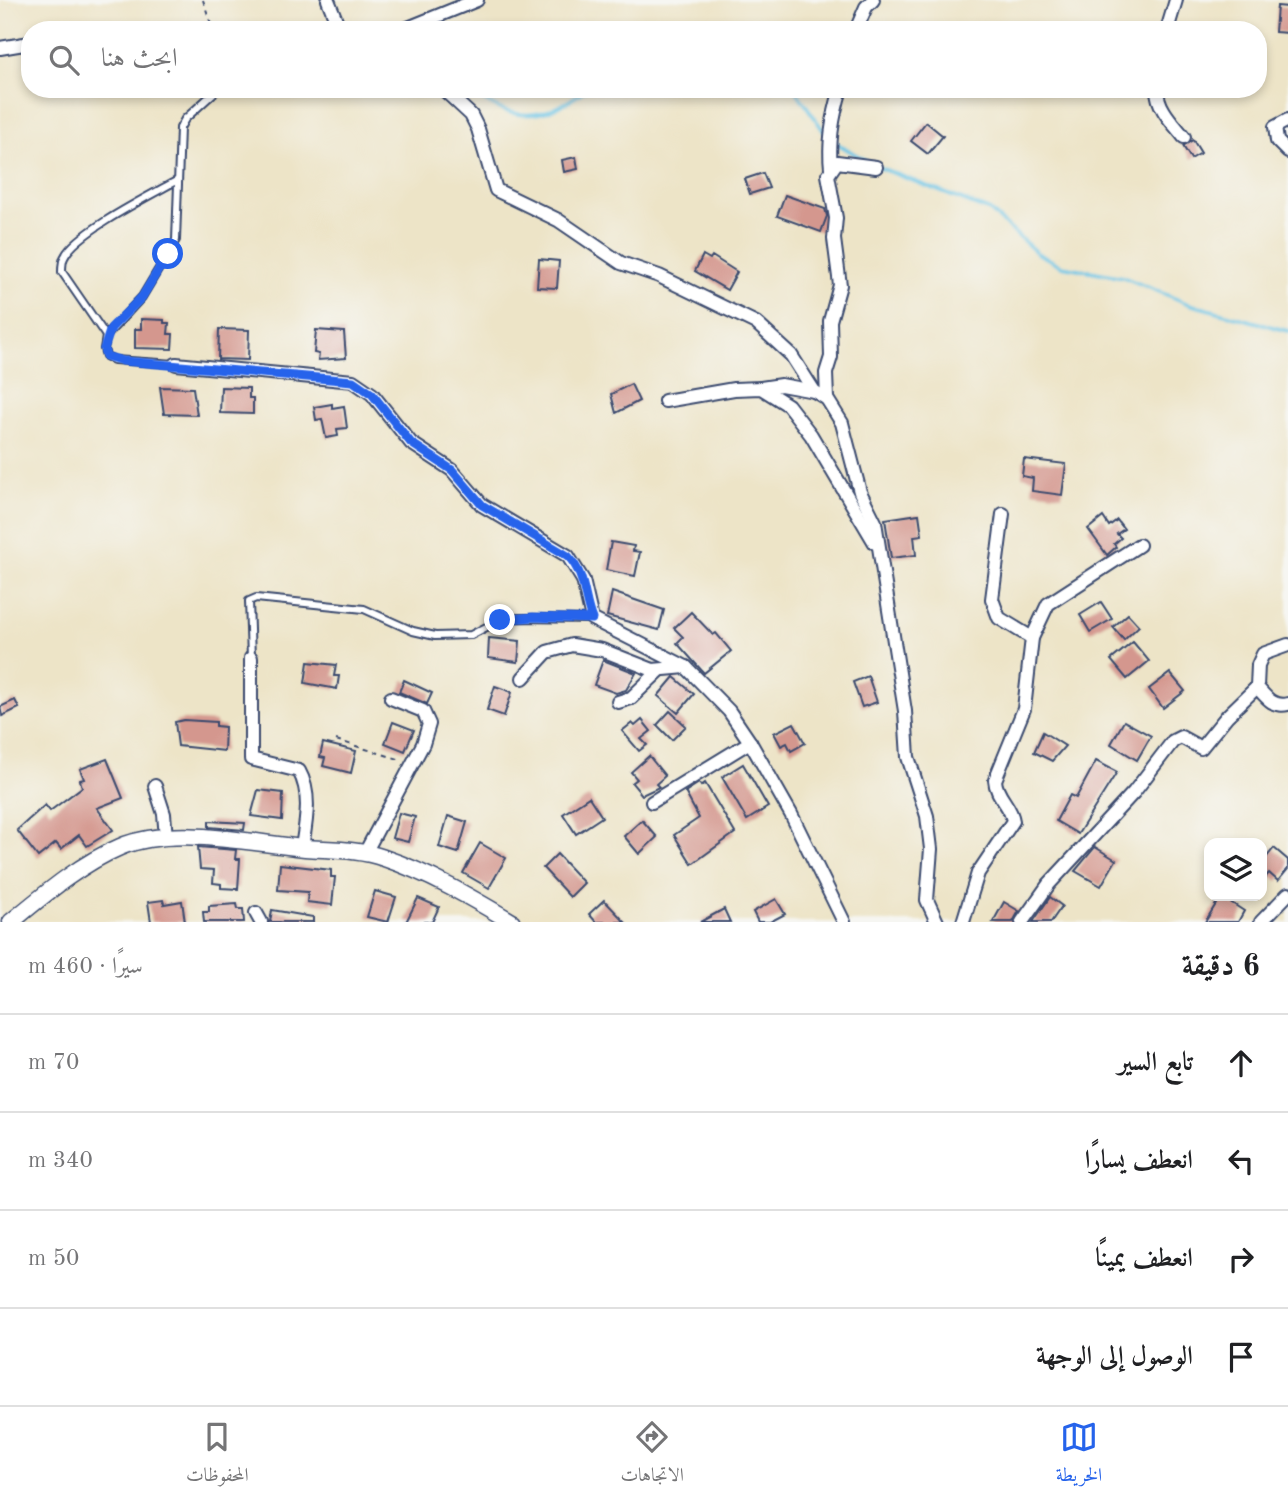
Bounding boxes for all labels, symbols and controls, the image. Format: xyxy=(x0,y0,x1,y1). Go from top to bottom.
search box xyxy=(21,21,1267,98)
icon: search xyxy=(45,41,83,79)
text: ابحث هنا xyxy=(101,46,178,72)
route start xyxy=(152,238,183,269)
route end xyxy=(484,604,515,635)
map controls xyxy=(1204,838,1267,901)
button: layers xyxy=(1204,838,1267,901)
text: 6 دقيقة xyxy=(1182,952,1260,982)
text: سيرًا · 460 m xyxy=(28,955,143,978)
icon: ahead xyxy=(1222,1044,1260,1082)
text: تابع السير xyxy=(1118,1050,1193,1076)
text: 70 m xyxy=(28,1051,79,1074)
icon: left xyxy=(1222,1142,1260,1180)
text: انعطف يسارًا xyxy=(1085,1148,1193,1174)
text: 340 m xyxy=(28,1149,93,1172)
icon: right xyxy=(1222,1240,1260,1278)
text: انعطف يمينًا xyxy=(1095,1246,1193,1272)
text: 50 m xyxy=(28,1247,79,1270)
icon: arrive xyxy=(1222,1338,1260,1376)
text: الوصول إلى الوجهة xyxy=(1036,1344,1193,1370)
tab: المحفوظات xyxy=(186,1418,249,1493)
tab: الاتجاهات xyxy=(621,1418,684,1493)
tab: الخريطة xyxy=(1056,1418,1102,1493)

